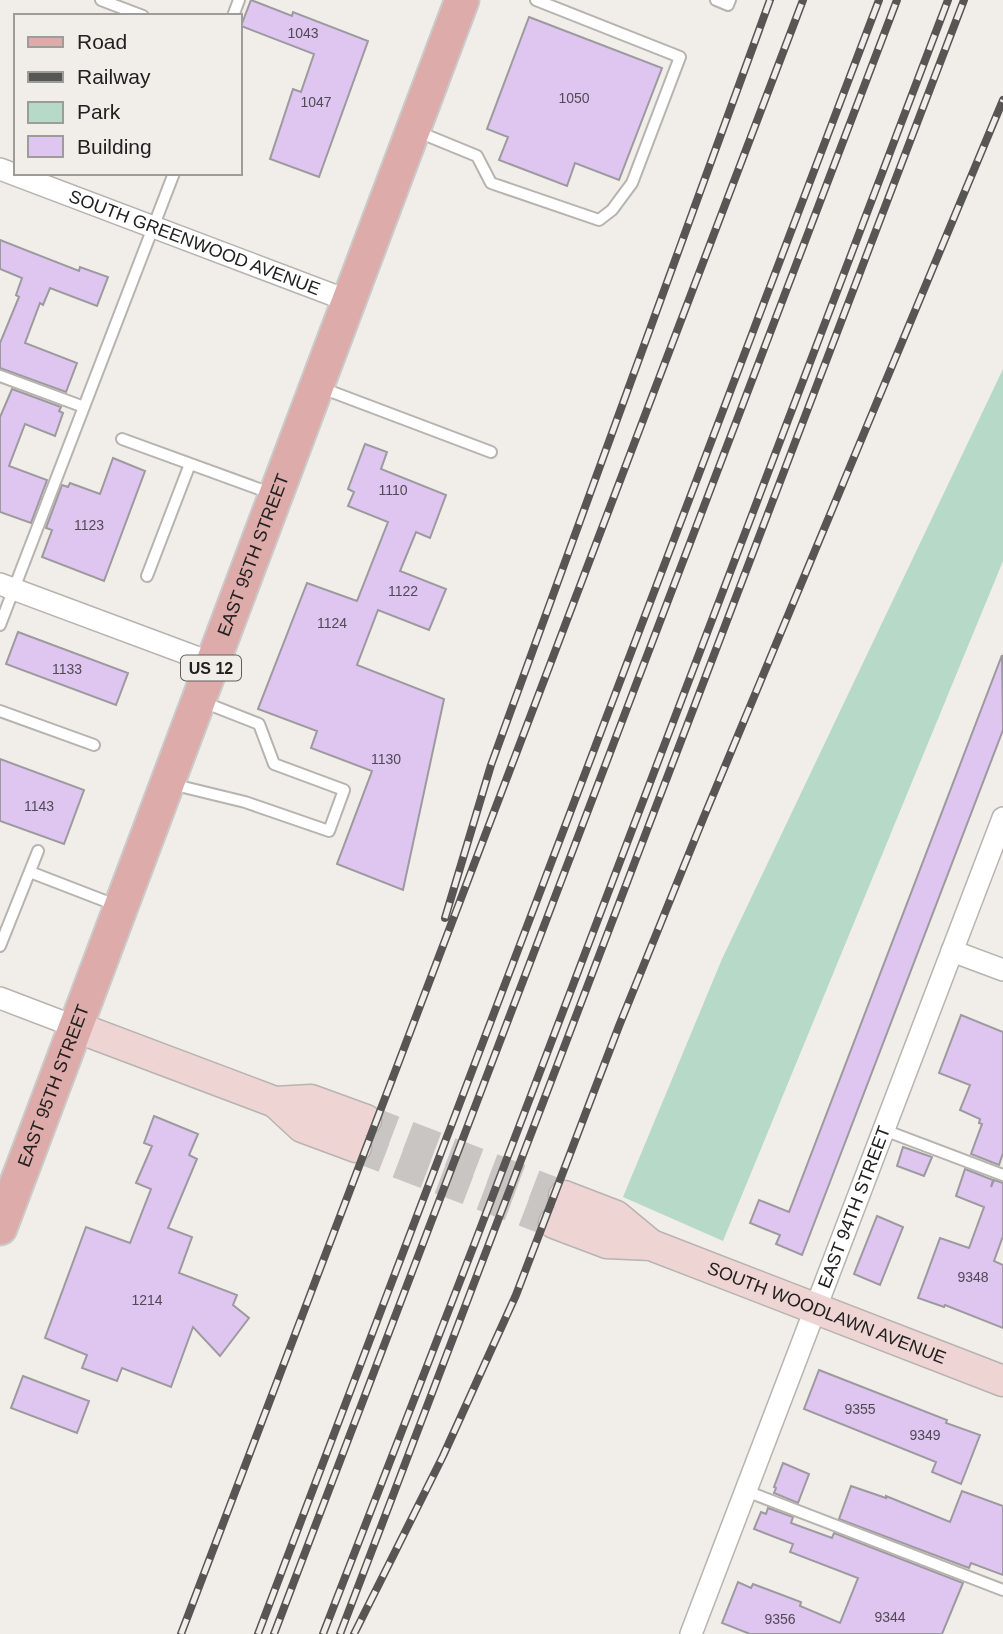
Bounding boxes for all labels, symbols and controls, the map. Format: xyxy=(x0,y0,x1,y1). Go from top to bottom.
legend xyxy=(14,14,242,175)
house number: 1043 xyxy=(287,25,319,41)
text: Road xyxy=(77,30,127,53)
text: Railway xyxy=(77,65,151,88)
house number: 1050 xyxy=(558,90,590,106)
house number: 1047 xyxy=(300,94,332,110)
text: Park xyxy=(77,100,121,123)
text: Building xyxy=(77,135,152,158)
street label: SOUTH GREENWOOD AVENUE xyxy=(66,186,323,299)
street label: EAST 95TH STREET xyxy=(214,471,293,639)
house number: 1110 xyxy=(378,482,408,498)
house number: 1123 xyxy=(74,517,104,533)
house number: 1122 xyxy=(388,583,418,599)
house number: 1124 xyxy=(317,615,347,631)
road number: US 12 xyxy=(181,656,241,680)
house number: 1133 xyxy=(52,661,82,677)
house number: 1130 xyxy=(371,751,401,767)
house number: 1143 xyxy=(24,798,54,814)
street label: EAST 95TH STREET xyxy=(14,1002,93,1170)
street label: EAST 94TH STREET xyxy=(814,1123,894,1291)
street label: SOUTH WOODLAWN AVENUE xyxy=(705,1258,949,1368)
house number: 9348 xyxy=(957,1269,989,1285)
house number: 1214 xyxy=(131,1292,163,1308)
house number: 9355 xyxy=(844,1401,876,1417)
house number: 9349 xyxy=(909,1427,941,1443)
house number: 9344 xyxy=(874,1609,906,1625)
house number: 9356 xyxy=(764,1611,796,1627)

